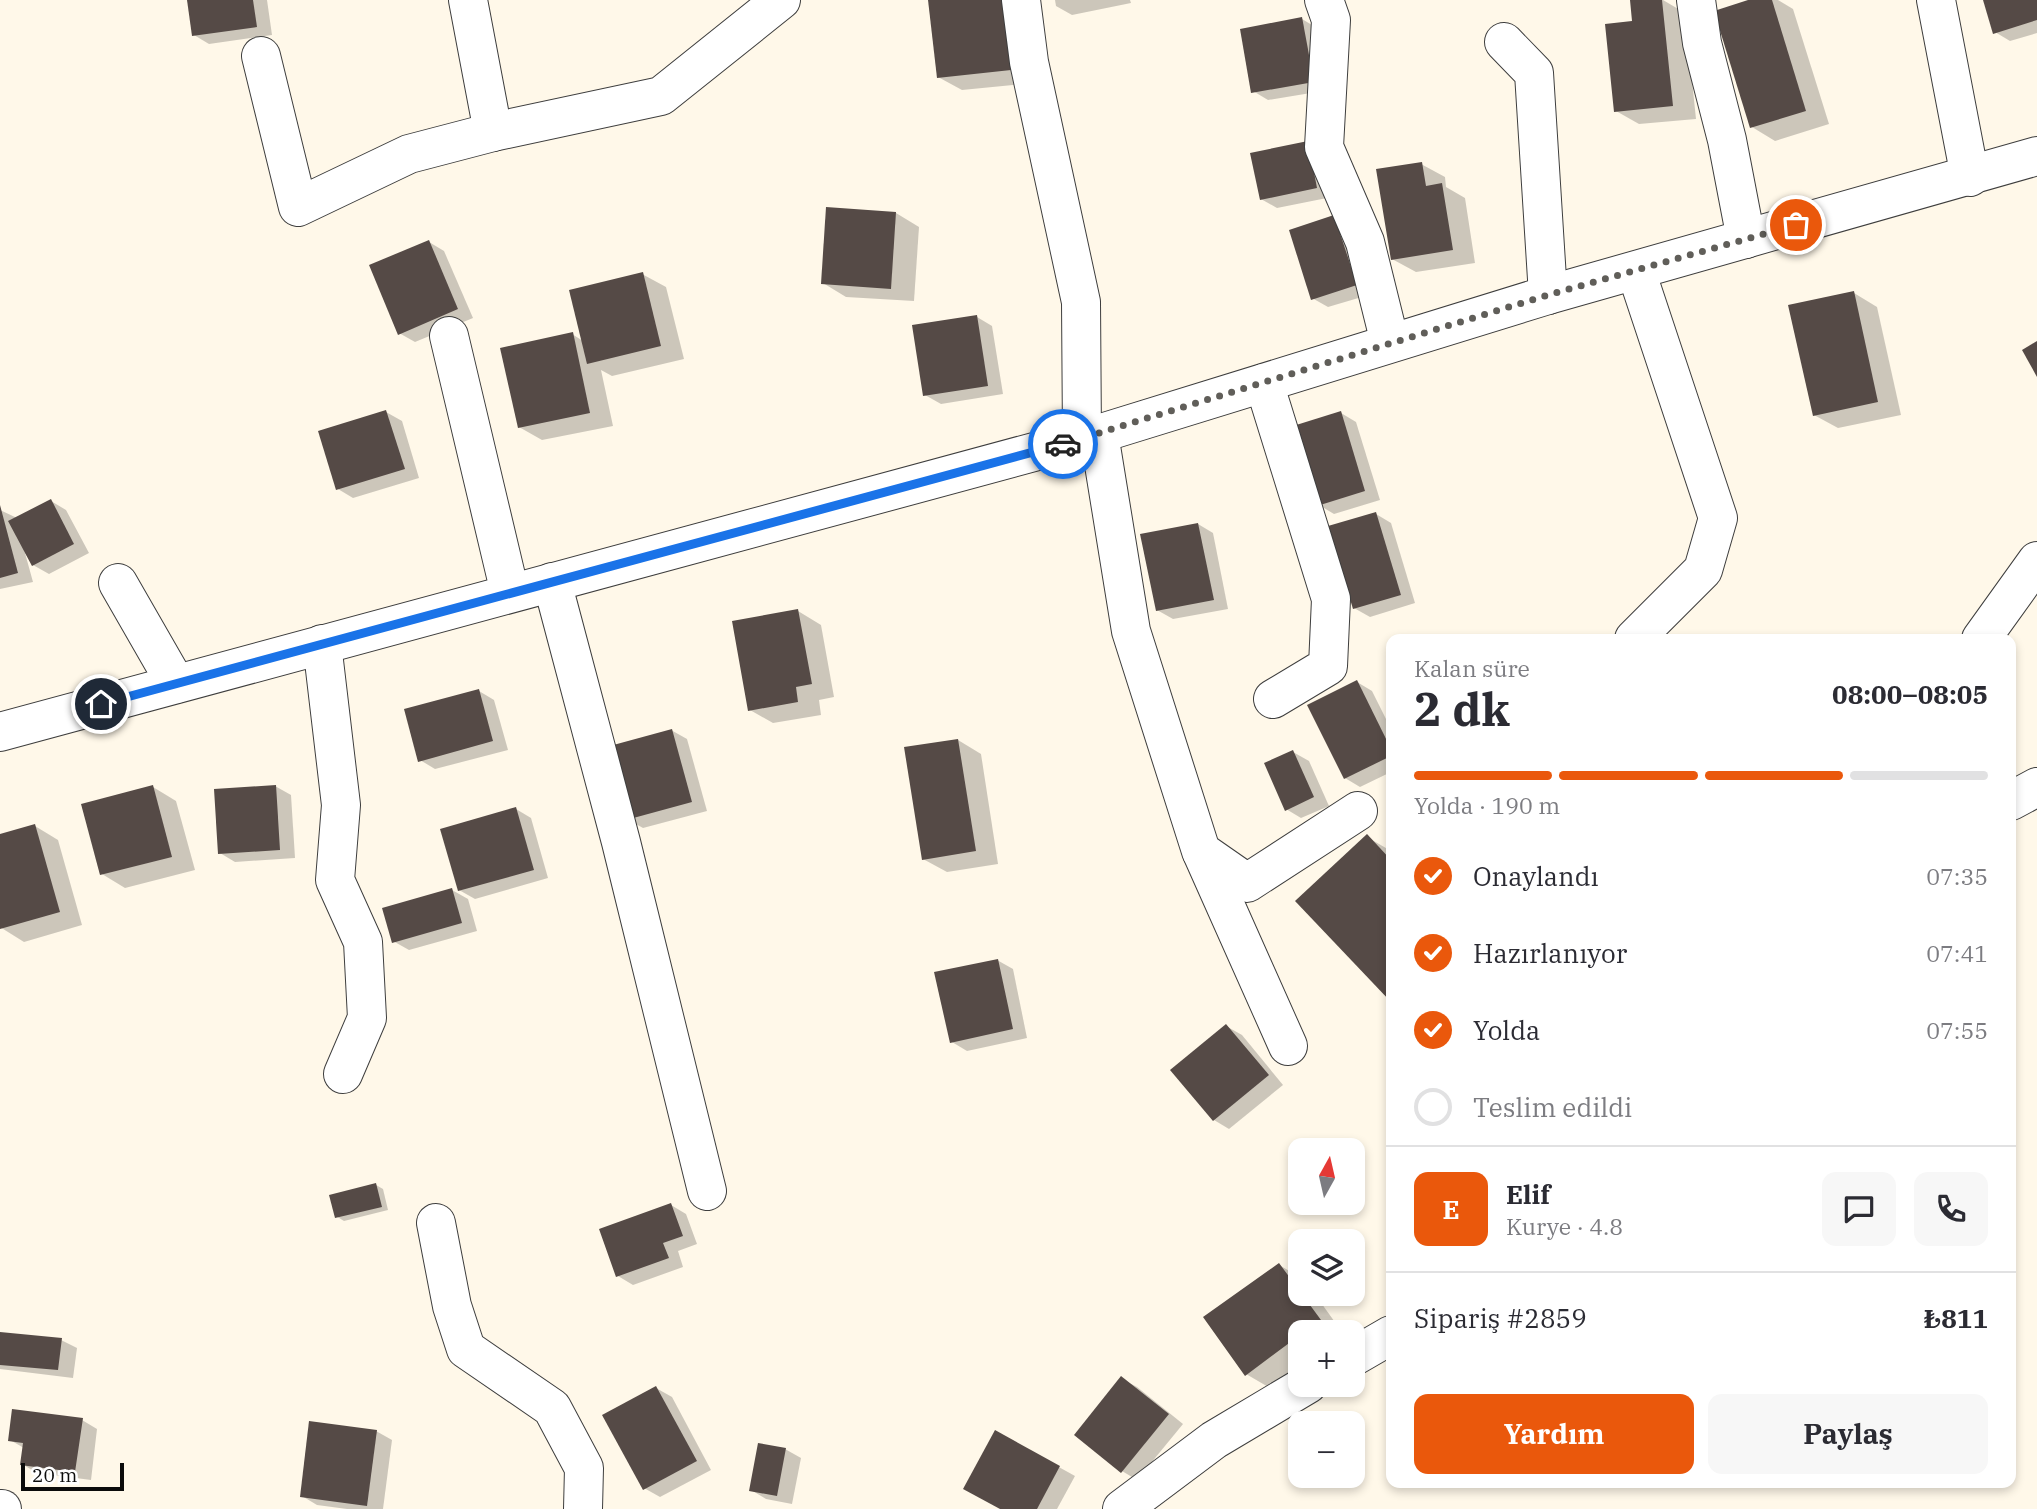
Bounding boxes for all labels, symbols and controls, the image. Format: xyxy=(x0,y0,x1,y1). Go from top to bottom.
pin xyxy=(1766,195,1826,255)
icon: bag xyxy=(1777,206,1815,244)
courier xyxy=(1028,409,1098,479)
icon: car xyxy=(1044,425,1082,463)
text: Kalan süre xyxy=(1414,653,1530,683)
pin xyxy=(71,674,131,734)
text: 08:00–08:05 xyxy=(1832,677,1988,711)
text: 2 dk xyxy=(1414,679,1510,739)
icon: home xyxy=(82,685,120,723)
text: Yolda · 190 m xyxy=(1414,790,1560,820)
icon: check xyxy=(1414,857,1452,895)
text: Onaylandı xyxy=(1473,859,1599,893)
text: 07:35 xyxy=(1926,861,1988,891)
icon: check xyxy=(1414,934,1452,972)
text: Hazırlanıyor xyxy=(1473,936,1627,970)
text: 07:41 xyxy=(1926,938,1988,968)
icon: check xyxy=(1414,1011,1452,1049)
text: Yolda xyxy=(1473,1013,1540,1047)
text: 07:55 xyxy=(1926,1015,1988,1045)
text: Teslim edildi xyxy=(1473,1090,1632,1124)
north arrow xyxy=(1288,1138,1365,1214)
map controls xyxy=(1288,1138,1365,1488)
button: chat xyxy=(1822,1172,1896,1246)
button: phone xyxy=(1914,1172,1988,1246)
text: Elif xyxy=(1506,1177,1550,1211)
text: E xyxy=(1442,1192,1460,1226)
text: Kurye · 4.8 xyxy=(1506,1211,1623,1241)
button: layers xyxy=(1288,1229,1365,1306)
text: Sipariş #2859 xyxy=(1414,1301,1587,1335)
text: ₺811 xyxy=(1924,1301,1988,1335)
button: + xyxy=(1288,1320,1365,1397)
button: Yardım xyxy=(1414,1394,1694,1474)
button: Paylaş xyxy=(1708,1394,1988,1474)
button: − xyxy=(1288,1411,1365,1488)
scale bar xyxy=(21,1460,124,1492)
text: 20 m xyxy=(32,1463,77,1487)

